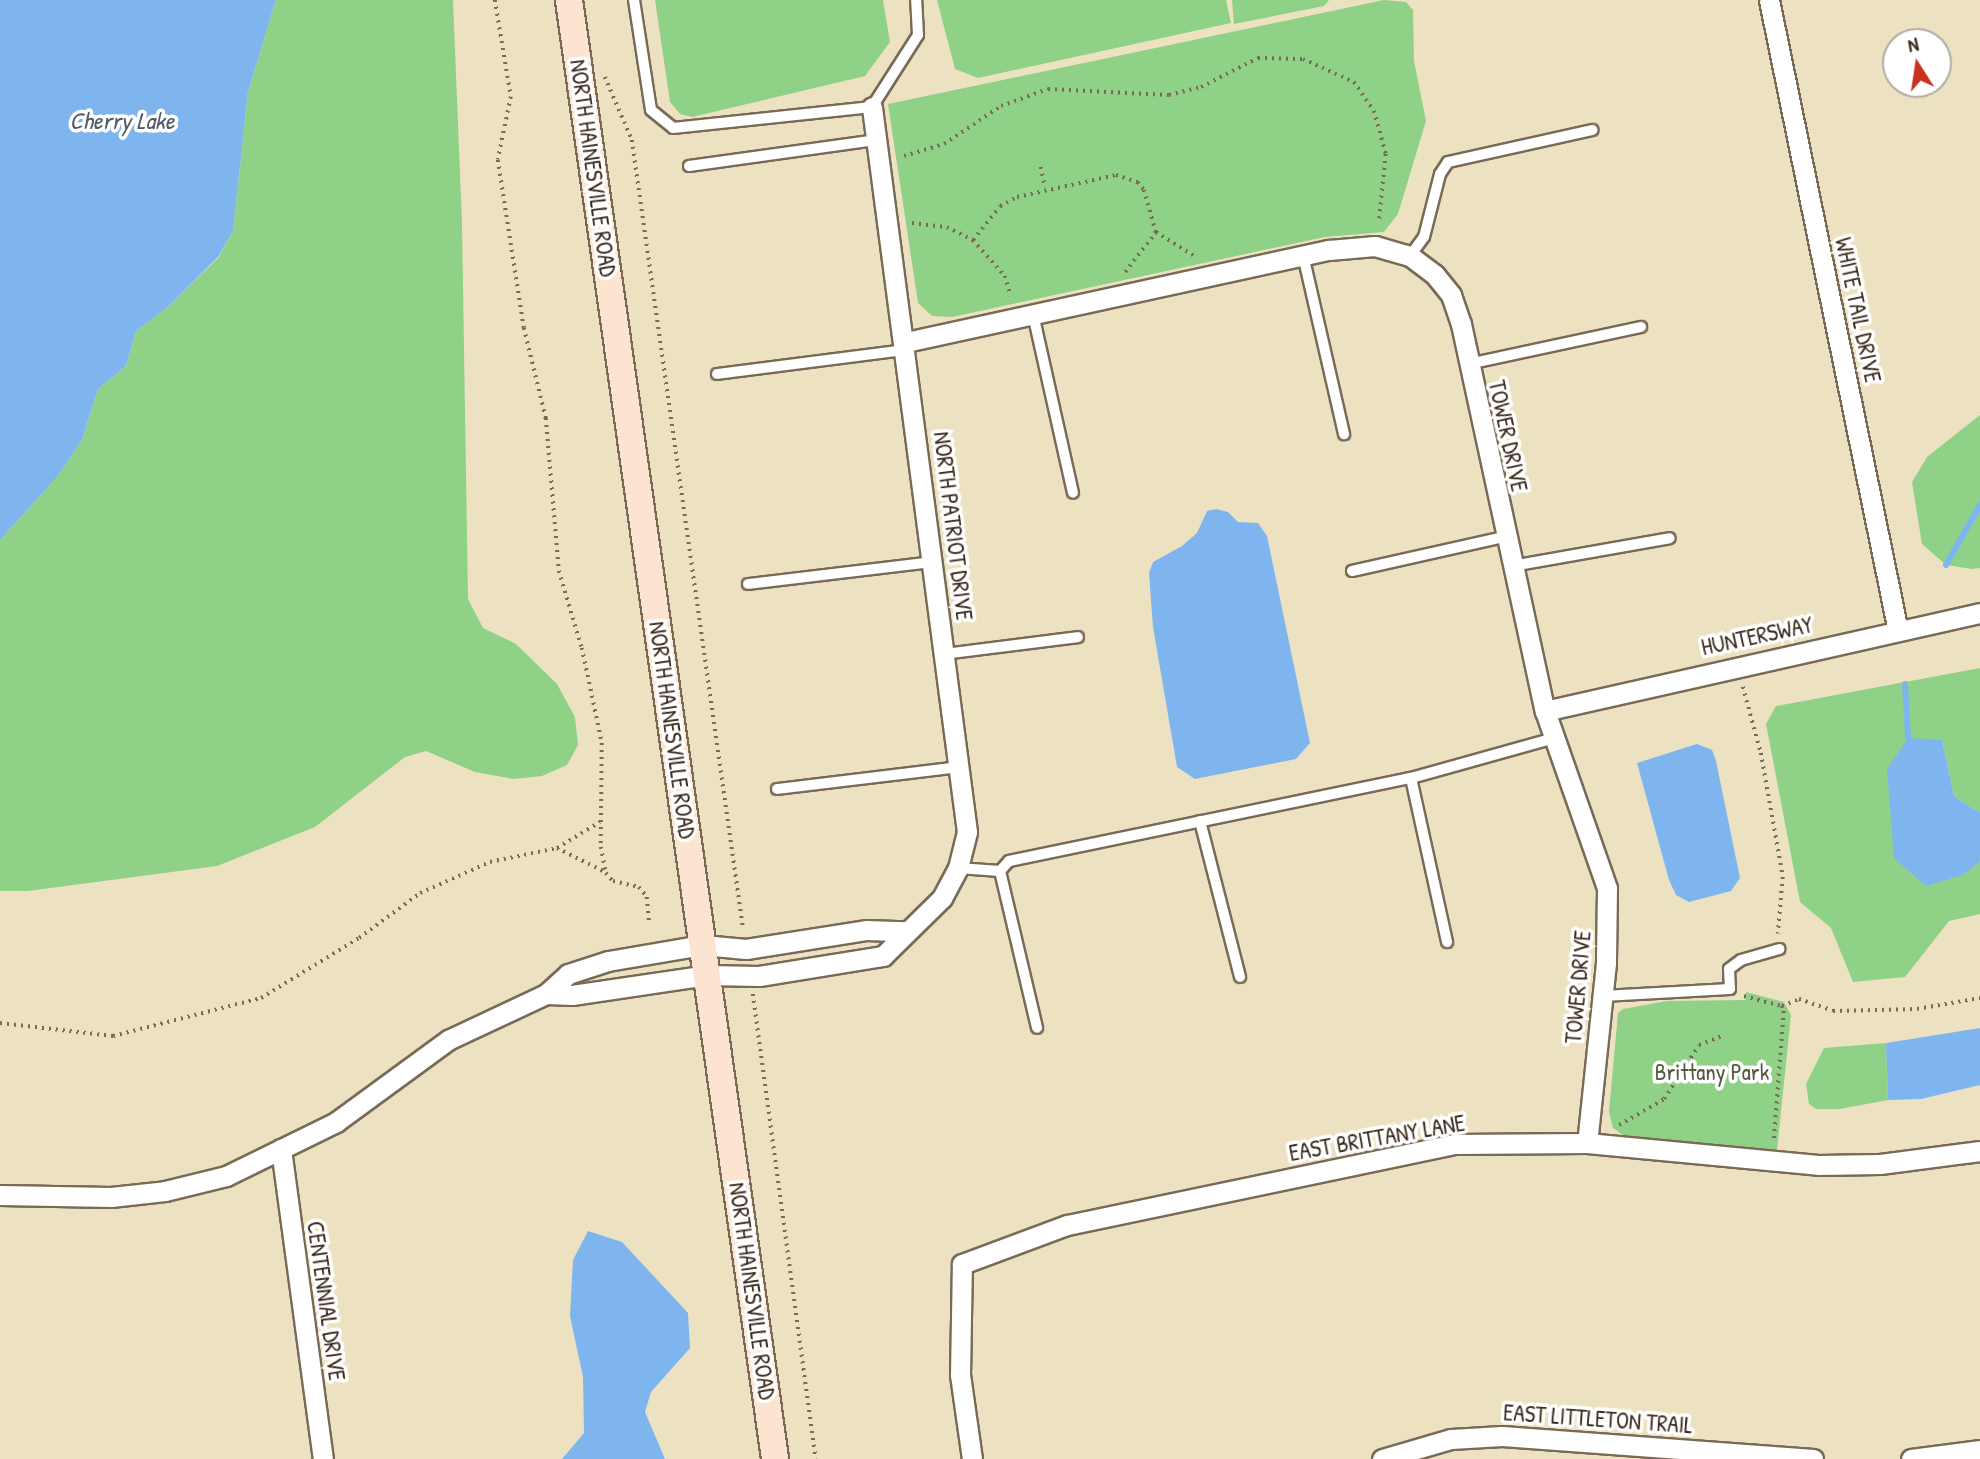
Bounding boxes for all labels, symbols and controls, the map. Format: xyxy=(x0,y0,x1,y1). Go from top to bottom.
north arrow xyxy=(1882,28,1952,98)
text: N xyxy=(1905,31,1921,58)
street label: NORTH HAINESVILLE ROAD xyxy=(564,58,622,278)
water label: Cherry Lake xyxy=(70,107,174,135)
street label: WHITE TAIL DRIVE xyxy=(1829,235,1887,385)
street label: TOWER DRIVE xyxy=(1483,378,1533,494)
street label: NORTH PATRIOT DRIVE xyxy=(928,430,978,622)
street label: HUNTERSWAY xyxy=(1699,611,1815,661)
street label: NORTH HAINESVILLE ROAD xyxy=(643,620,701,840)
street label: TOWER DRIVE xyxy=(1559,929,1597,1045)
park label: Brittany Park xyxy=(1655,1058,1769,1086)
street label: EAST BRITTANY LANE xyxy=(1287,1109,1467,1167)
street label: NORTH HAINESVILLE ROAD xyxy=(723,1181,781,1401)
street label: CENTENNIAL DRIVE xyxy=(301,1219,351,1383)
street label: EAST LITTLETON TRAIL xyxy=(1502,1399,1694,1439)

